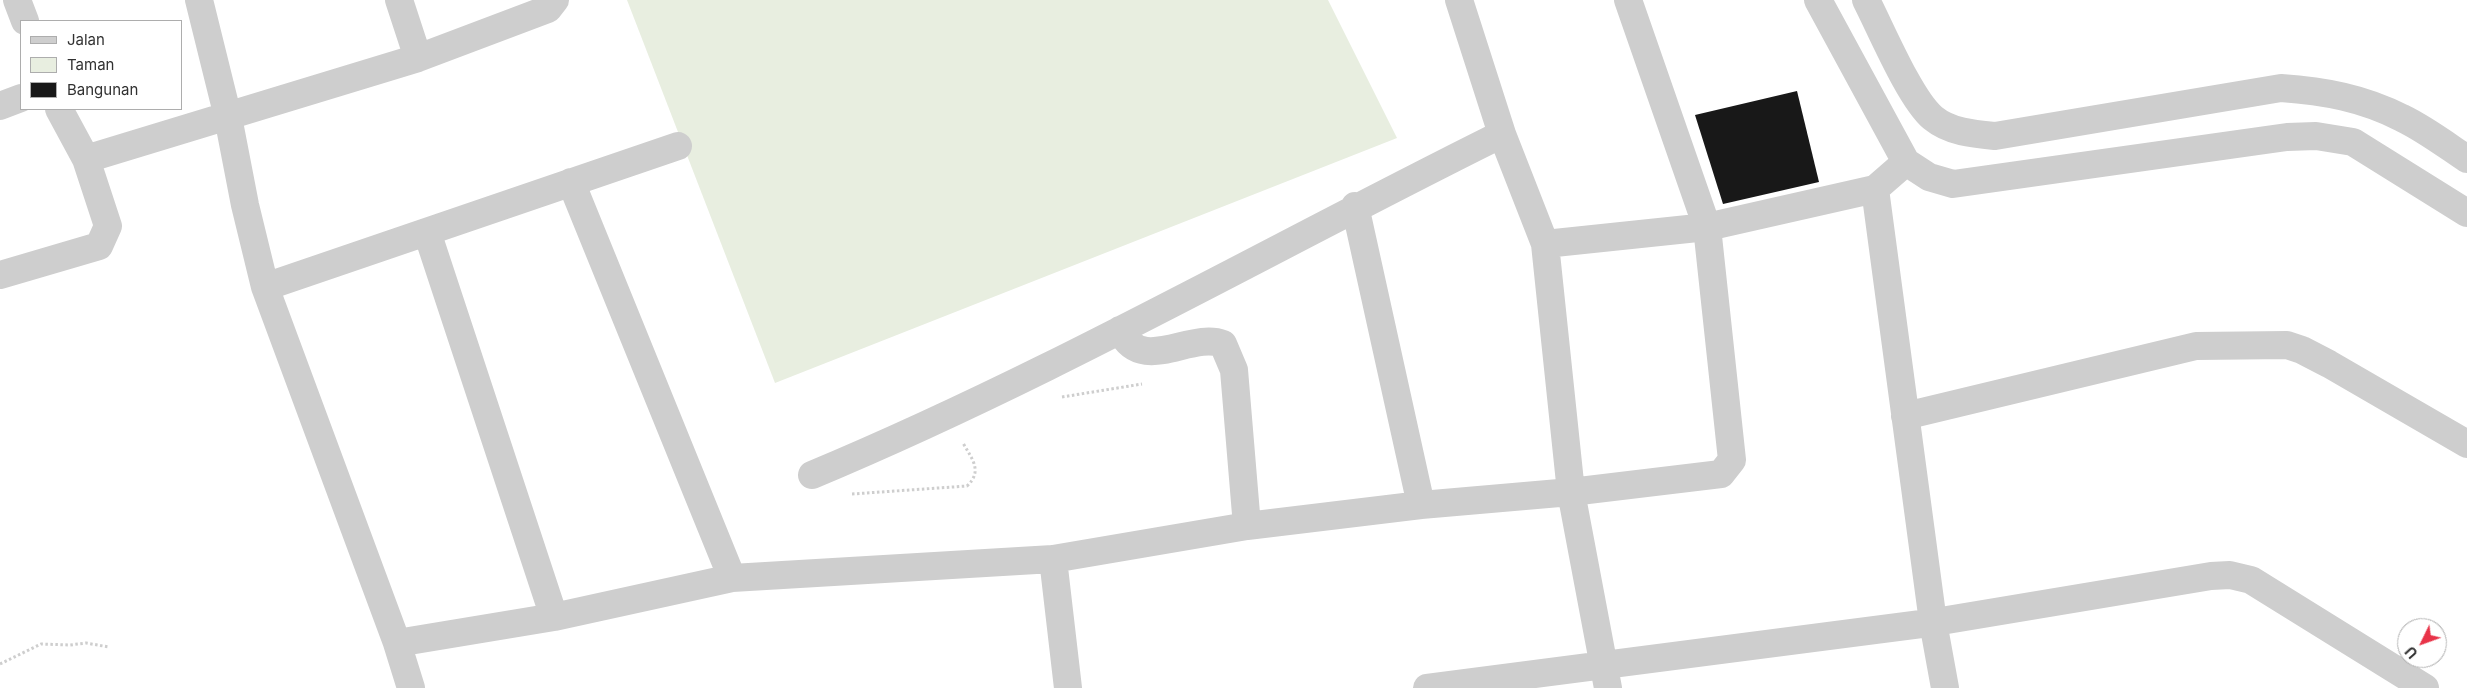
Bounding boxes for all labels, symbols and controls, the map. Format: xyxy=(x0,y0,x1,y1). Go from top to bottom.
legend xyxy=(20,20,182,110)
text: Jalan xyxy=(67,30,105,49)
text: Taman xyxy=(67,55,114,74)
text: Bangunan xyxy=(67,80,138,99)
north arrow xyxy=(2397,618,2447,668)
text: U xyxy=(2401,643,2421,662)

